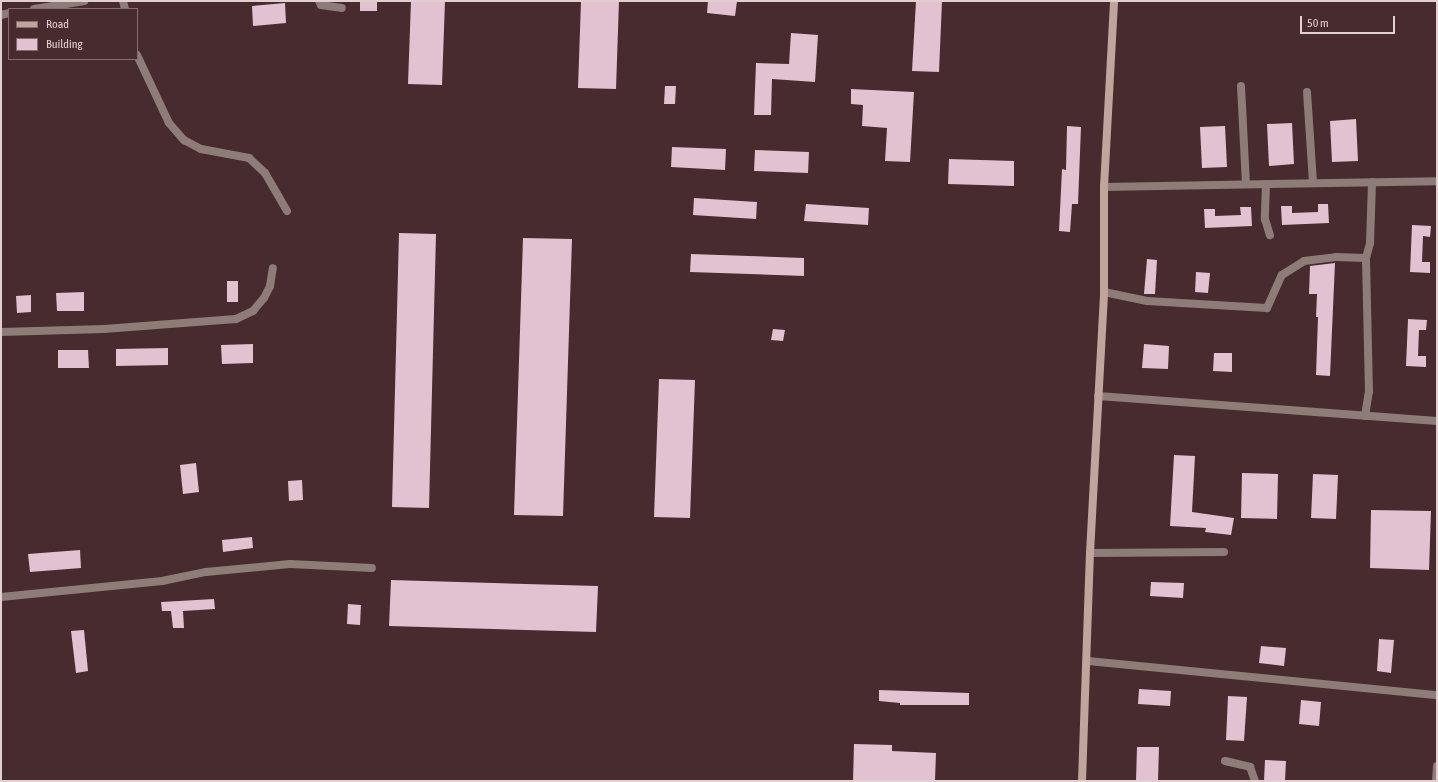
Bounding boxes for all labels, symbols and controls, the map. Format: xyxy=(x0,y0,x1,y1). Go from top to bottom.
legend xyxy=(8,8,138,60)
scale bar xyxy=(1302,8,1397,34)
text: 50 m xyxy=(1307,16,1329,30)
text: Road xyxy=(46,17,69,31)
text: Building xyxy=(46,37,83,51)

